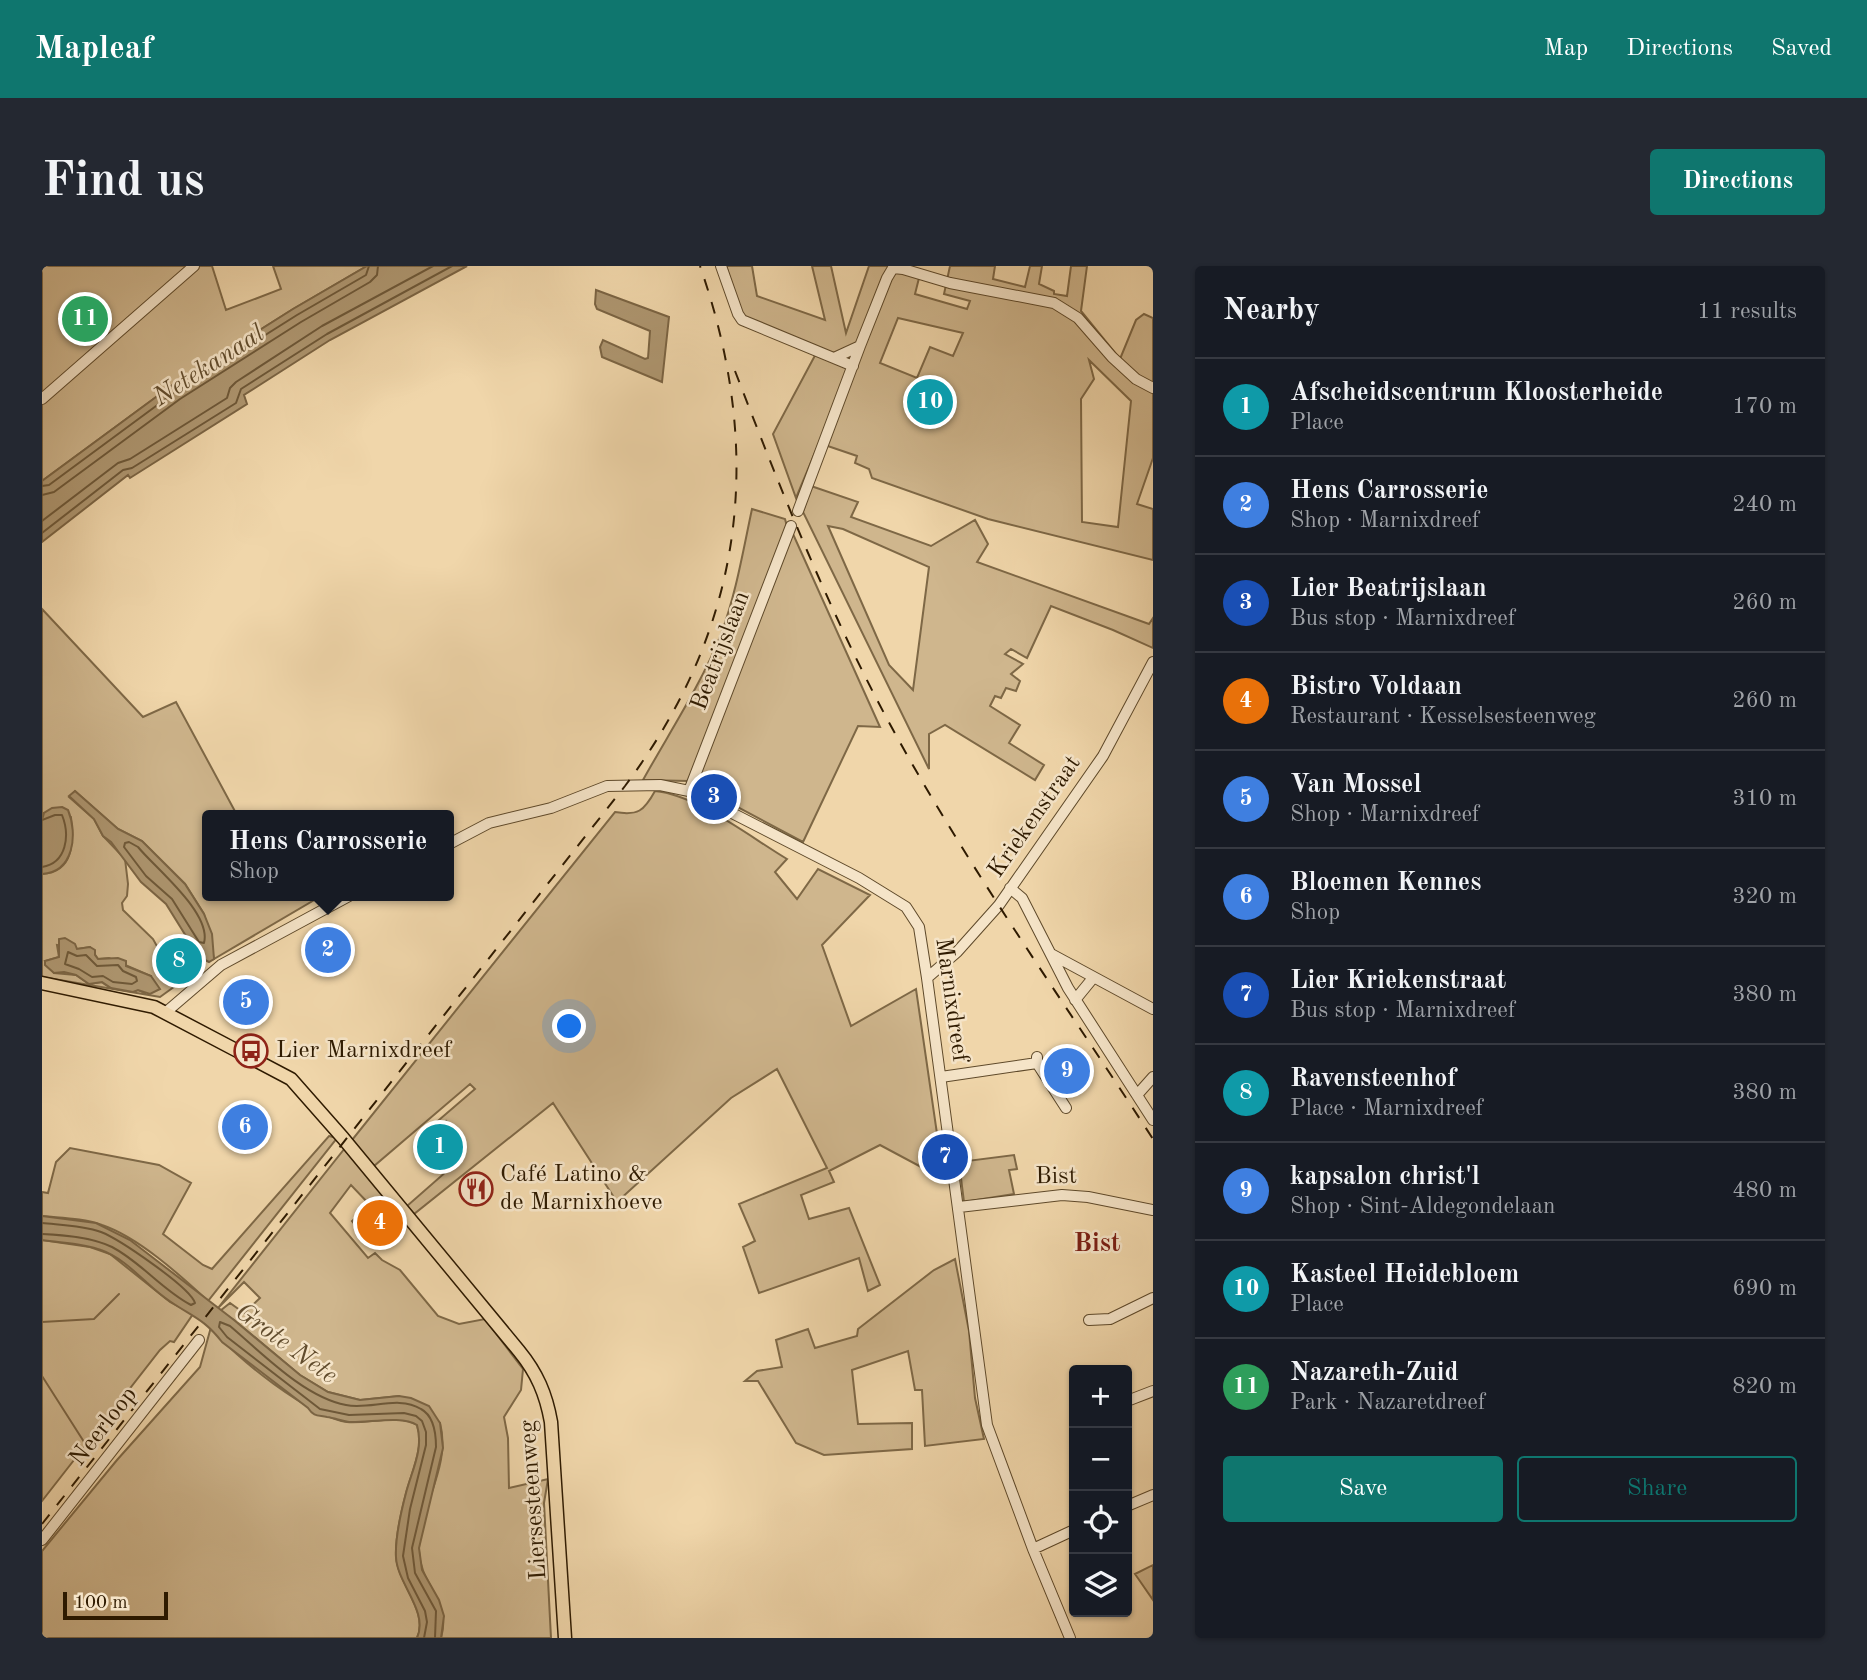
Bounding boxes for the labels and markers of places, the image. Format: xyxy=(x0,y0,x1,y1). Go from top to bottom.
pin: 11 xyxy=(62,293,108,345)
pin: 10 xyxy=(907,376,953,428)
pin: 3 xyxy=(691,771,737,823)
pin: 2 xyxy=(305,924,351,976)
pin: 8 xyxy=(156,935,202,987)
pin: 5 xyxy=(223,976,269,1028)
bus stop icon: Lier Marnixdreef xyxy=(232,1032,270,1070)
place label: Lier Marnixdreef xyxy=(276,1039,453,1063)
pin: 9 xyxy=(1044,1045,1090,1097)
pin: 6 xyxy=(222,1101,268,1153)
pin: 1 xyxy=(417,1121,463,1173)
pin: 7 xyxy=(922,1131,968,1183)
place label: Café Latino & de Marnixhoeve xyxy=(500,1163,663,1215)
restaurant icon: Café Latino & de Marnixhoeve xyxy=(457,1170,495,1208)
pin: 4 xyxy=(357,1197,403,1249)

